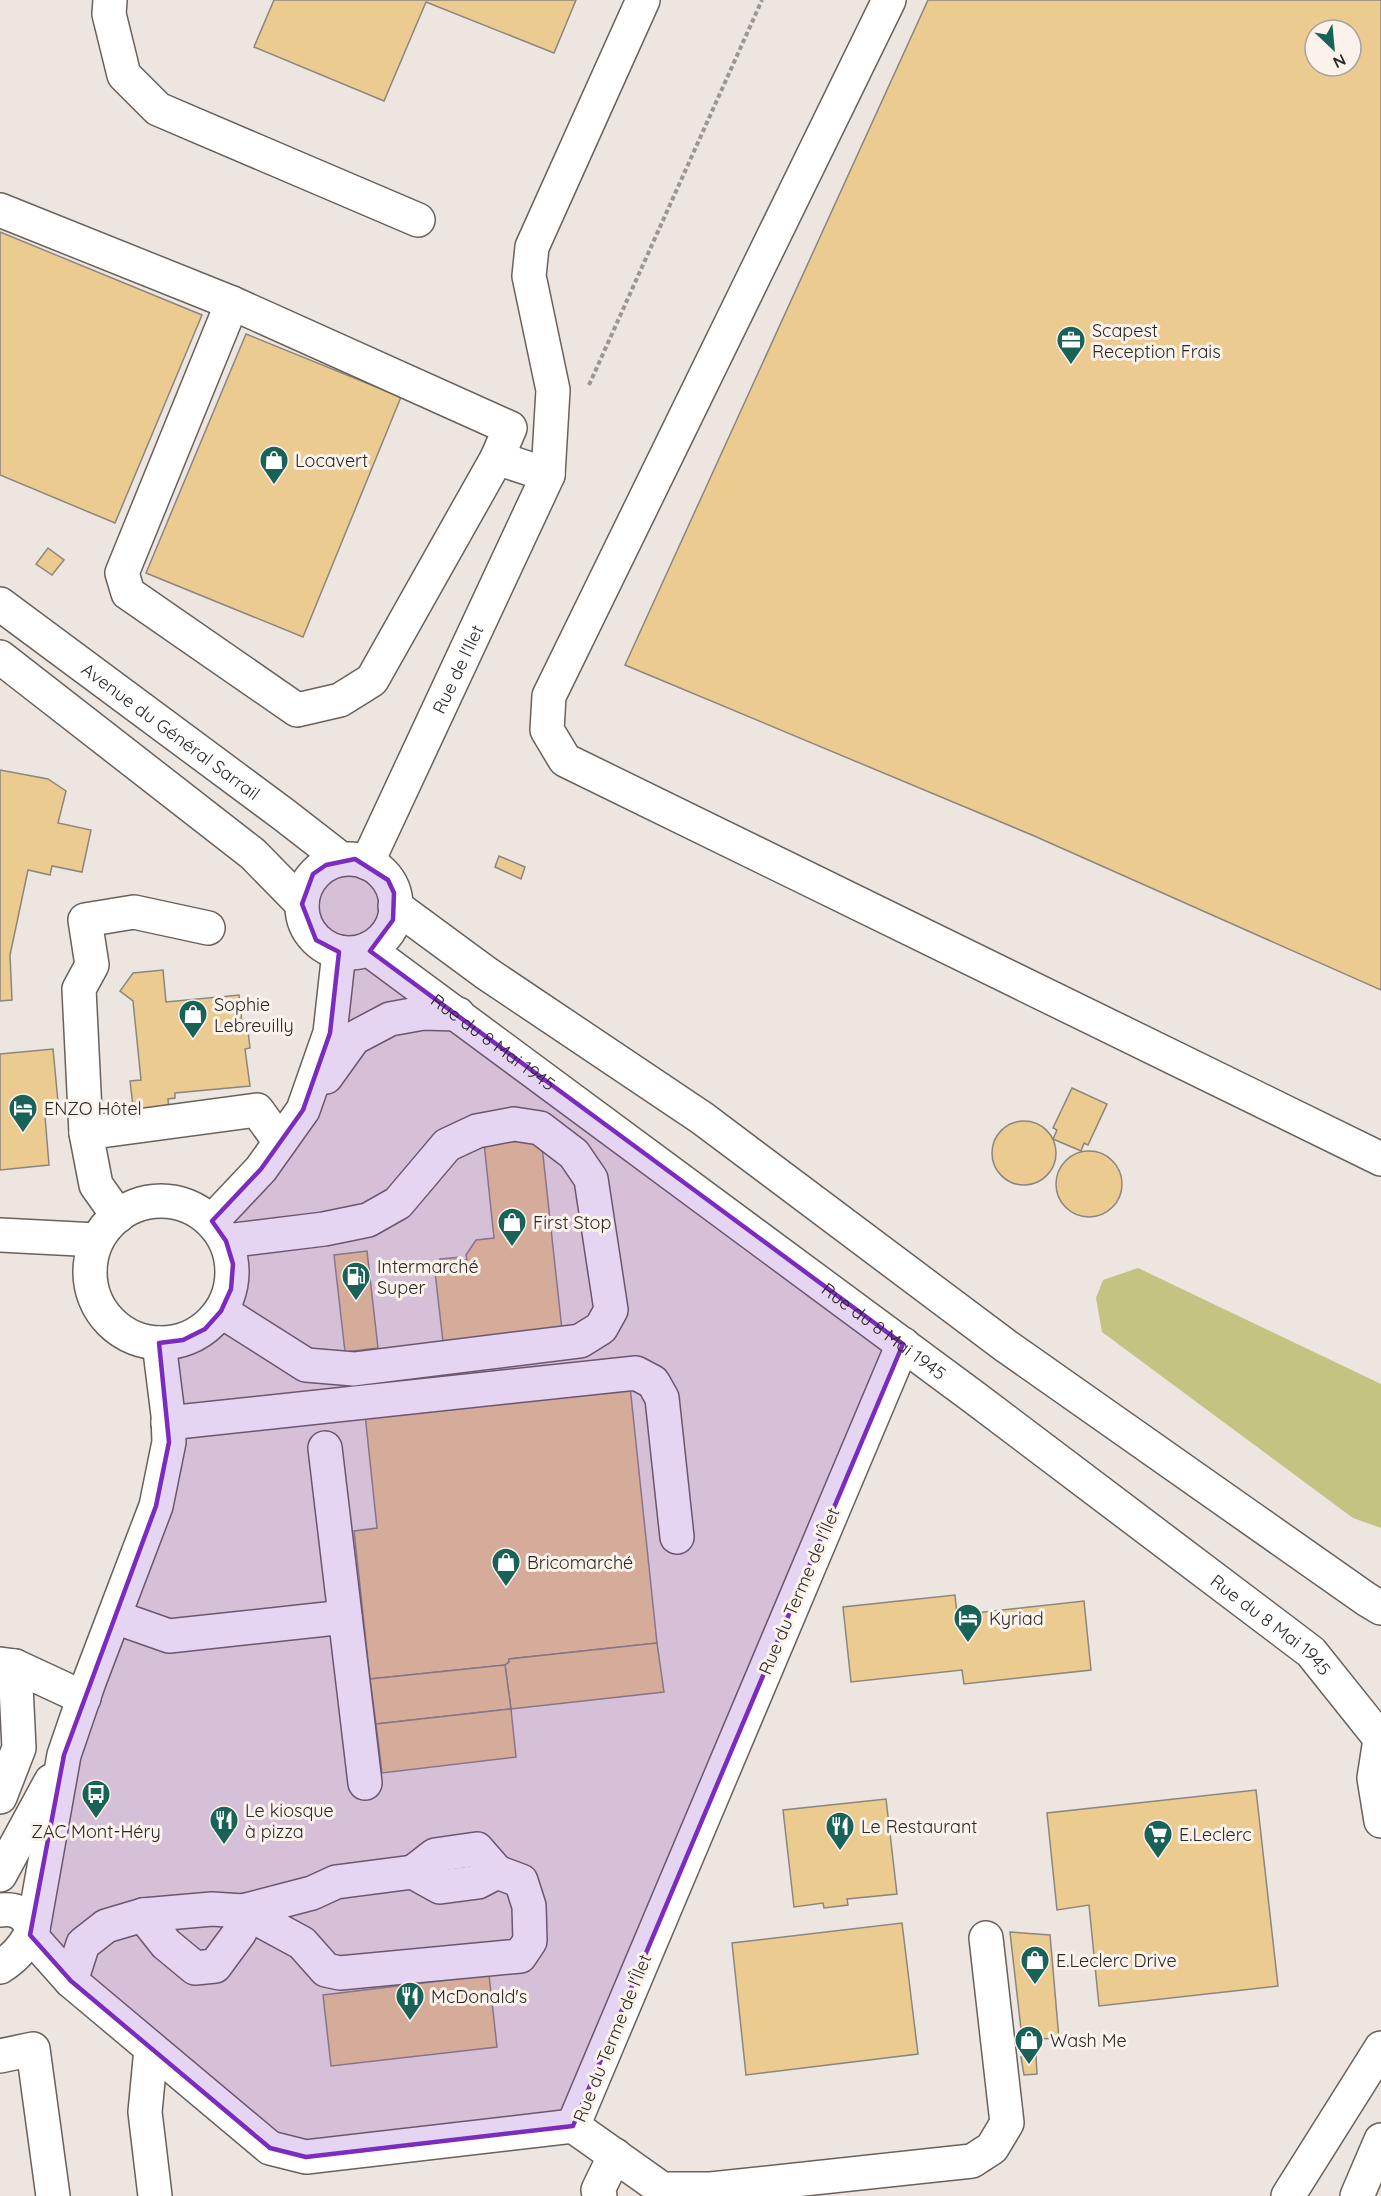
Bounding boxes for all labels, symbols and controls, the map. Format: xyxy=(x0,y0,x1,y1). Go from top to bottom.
north arrow xyxy=(1303,18,1363,78)
text: N xyxy=(1330,50,1349,73)
place label: Scapest Reception Frais xyxy=(1092,319,1221,363)
office icon: Scapest Reception Frais xyxy=(1055,324,1087,366)
shop icon: Locavert xyxy=(258,444,290,486)
place label: Locavert xyxy=(295,449,368,472)
street label: Rue de l'Ilet xyxy=(427,621,488,717)
street label: Avenue du Général Sarrail xyxy=(77,657,265,805)
street label: Rue du 8 Mai 1945 xyxy=(427,988,560,1095)
place label: Sophie Lebreuilly xyxy=(214,993,294,1037)
shop icon: Sophie Lebreuilly xyxy=(177,998,209,1040)
hotel icon: ENZO Hôtel xyxy=(7,1092,39,1134)
place label: ENZO Hôtel xyxy=(44,1097,142,1120)
shop icon: First Stop xyxy=(496,1206,528,1248)
place label: First Stop xyxy=(533,1211,611,1234)
place label: Intermarché Super xyxy=(377,1255,479,1299)
fuel station icon: Intermarché Super xyxy=(340,1260,372,1302)
street label: Rue du 8 Mai 1945 xyxy=(817,1277,951,1384)
street label: Rue du Terme de l'Îlet xyxy=(753,1504,845,1678)
shop icon: Bricomarché xyxy=(490,1546,522,1588)
place label: Bricomarché xyxy=(527,1551,633,1574)
street label: Rue du 8 Mai 1945 xyxy=(1206,1569,1336,1680)
hotel icon: Kyriad xyxy=(952,1602,984,1644)
place label: Kyriad xyxy=(989,1607,1044,1630)
bus stop icon: ZAC Mont-Héry xyxy=(80,1778,112,1820)
place label: Le kiosque à pizza xyxy=(245,1799,334,1843)
restaurant icon: Le kiosque à pizza xyxy=(208,1804,240,1846)
restaurant icon: Le Restaurant xyxy=(824,1810,856,1852)
place label: Le Restaurant xyxy=(861,1815,977,1838)
supermarket icon: E.Leclerc xyxy=(1142,1818,1174,1860)
place label: ZAC Mont-Héry xyxy=(31,1820,161,1843)
place label: E.Leclerc xyxy=(1179,1823,1252,1846)
shop icon: E.Leclerc Drive xyxy=(1019,1944,1051,1986)
place label: E.Leclerc Drive xyxy=(1056,1949,1177,1972)
street label: Rue du Terme de l'Îlet xyxy=(568,1951,656,2125)
restaurant icon: McDonald's xyxy=(394,1980,426,2022)
place label: McDonald's xyxy=(431,1985,527,2008)
shop icon: Wash Me xyxy=(1013,2024,1045,2066)
place label: Wash Me xyxy=(1050,2029,1127,2052)

